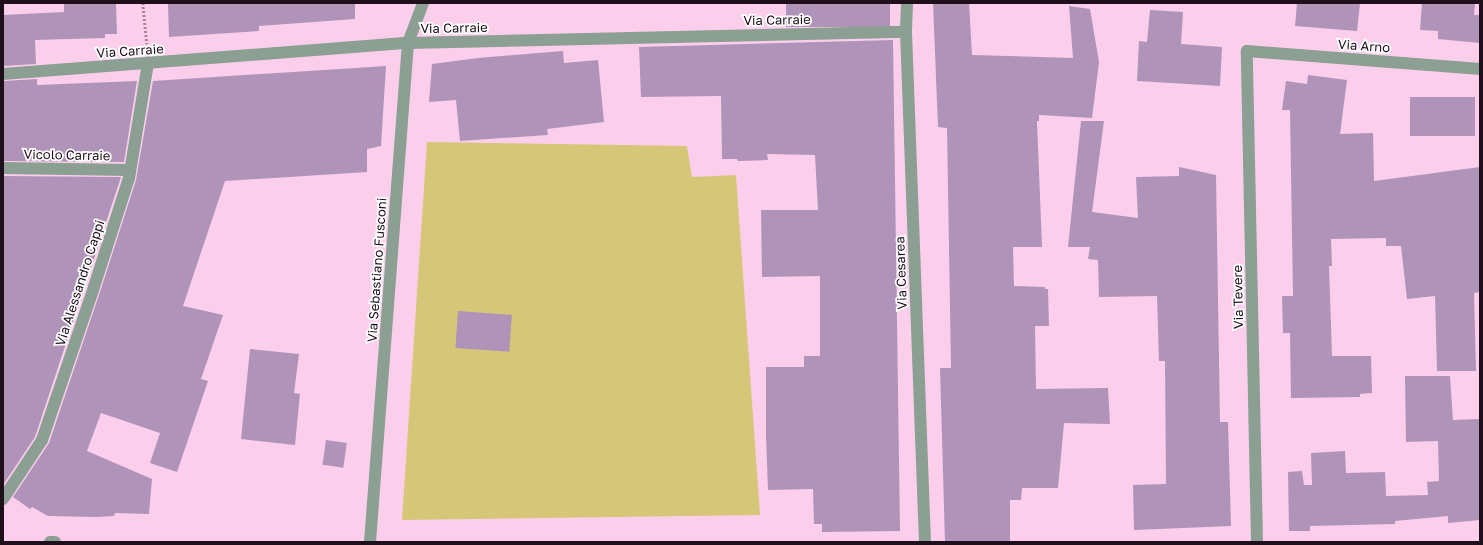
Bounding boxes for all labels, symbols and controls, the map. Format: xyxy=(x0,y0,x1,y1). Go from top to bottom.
street label: Via Carraie xyxy=(743,12,811,28)
street label: Via Carraie xyxy=(420,20,488,36)
street label: Via Arno xyxy=(1337,36,1391,56)
street label: Via Carraie xyxy=(96,41,164,61)
street label: Vicolo Carraie xyxy=(24,146,110,164)
street label: Via Sebastiano Fusconi xyxy=(364,197,390,343)
street label: Via Alessandro Cappi xyxy=(52,218,108,348)
street label: Via Cesarea xyxy=(892,236,910,310)
street label: Via Tevere xyxy=(1230,265,1246,329)

